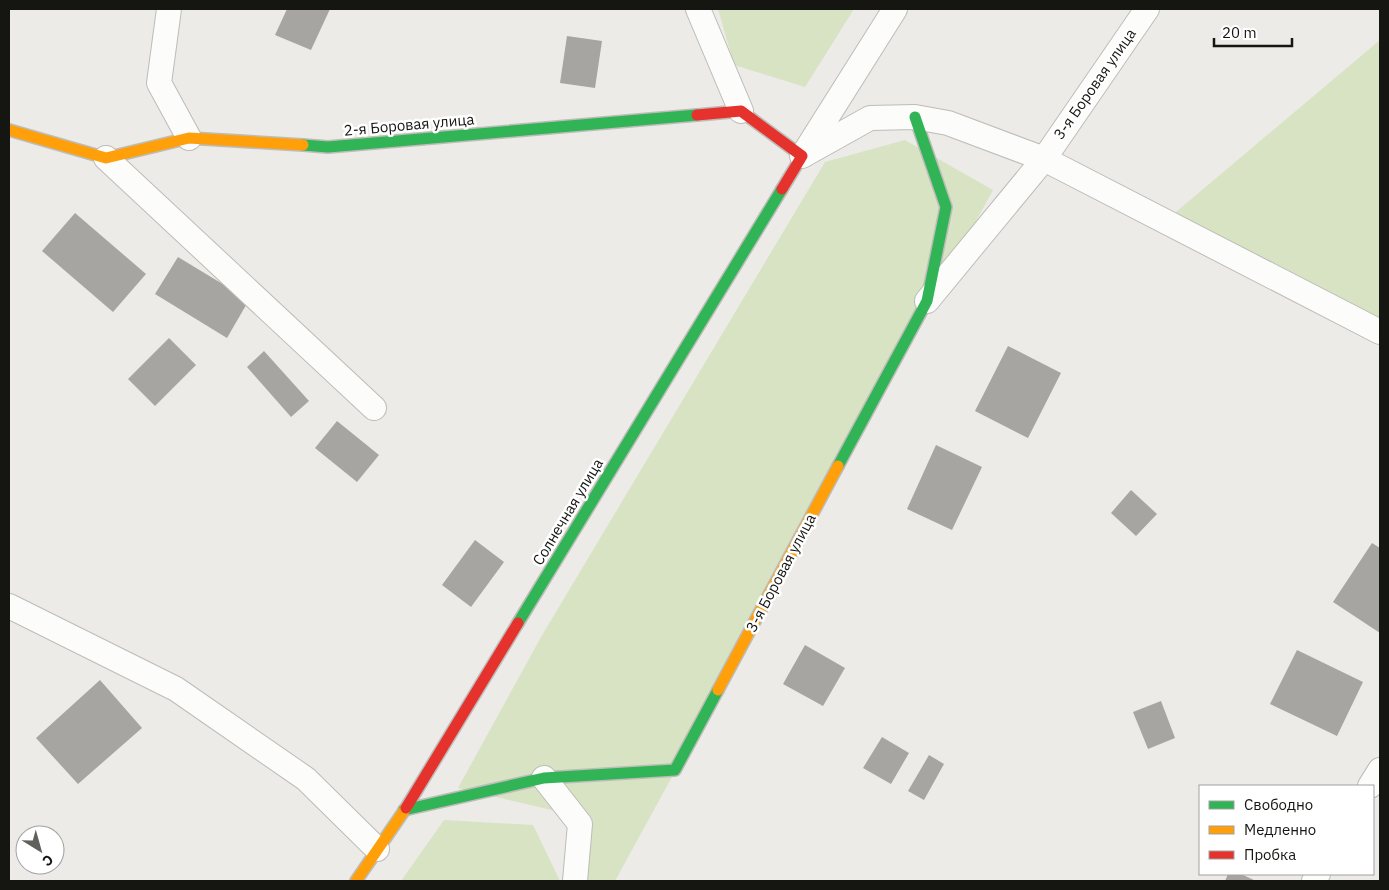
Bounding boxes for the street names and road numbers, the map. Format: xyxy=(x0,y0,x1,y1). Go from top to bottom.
street label: 3-я Боровая улица xyxy=(1049,25,1140,143)
street label: 2-я Боровая улица xyxy=(343,109,475,140)
street label: Солнечная улица xyxy=(528,455,607,569)
street label: 3-я Боровая улица xyxy=(741,510,820,635)

